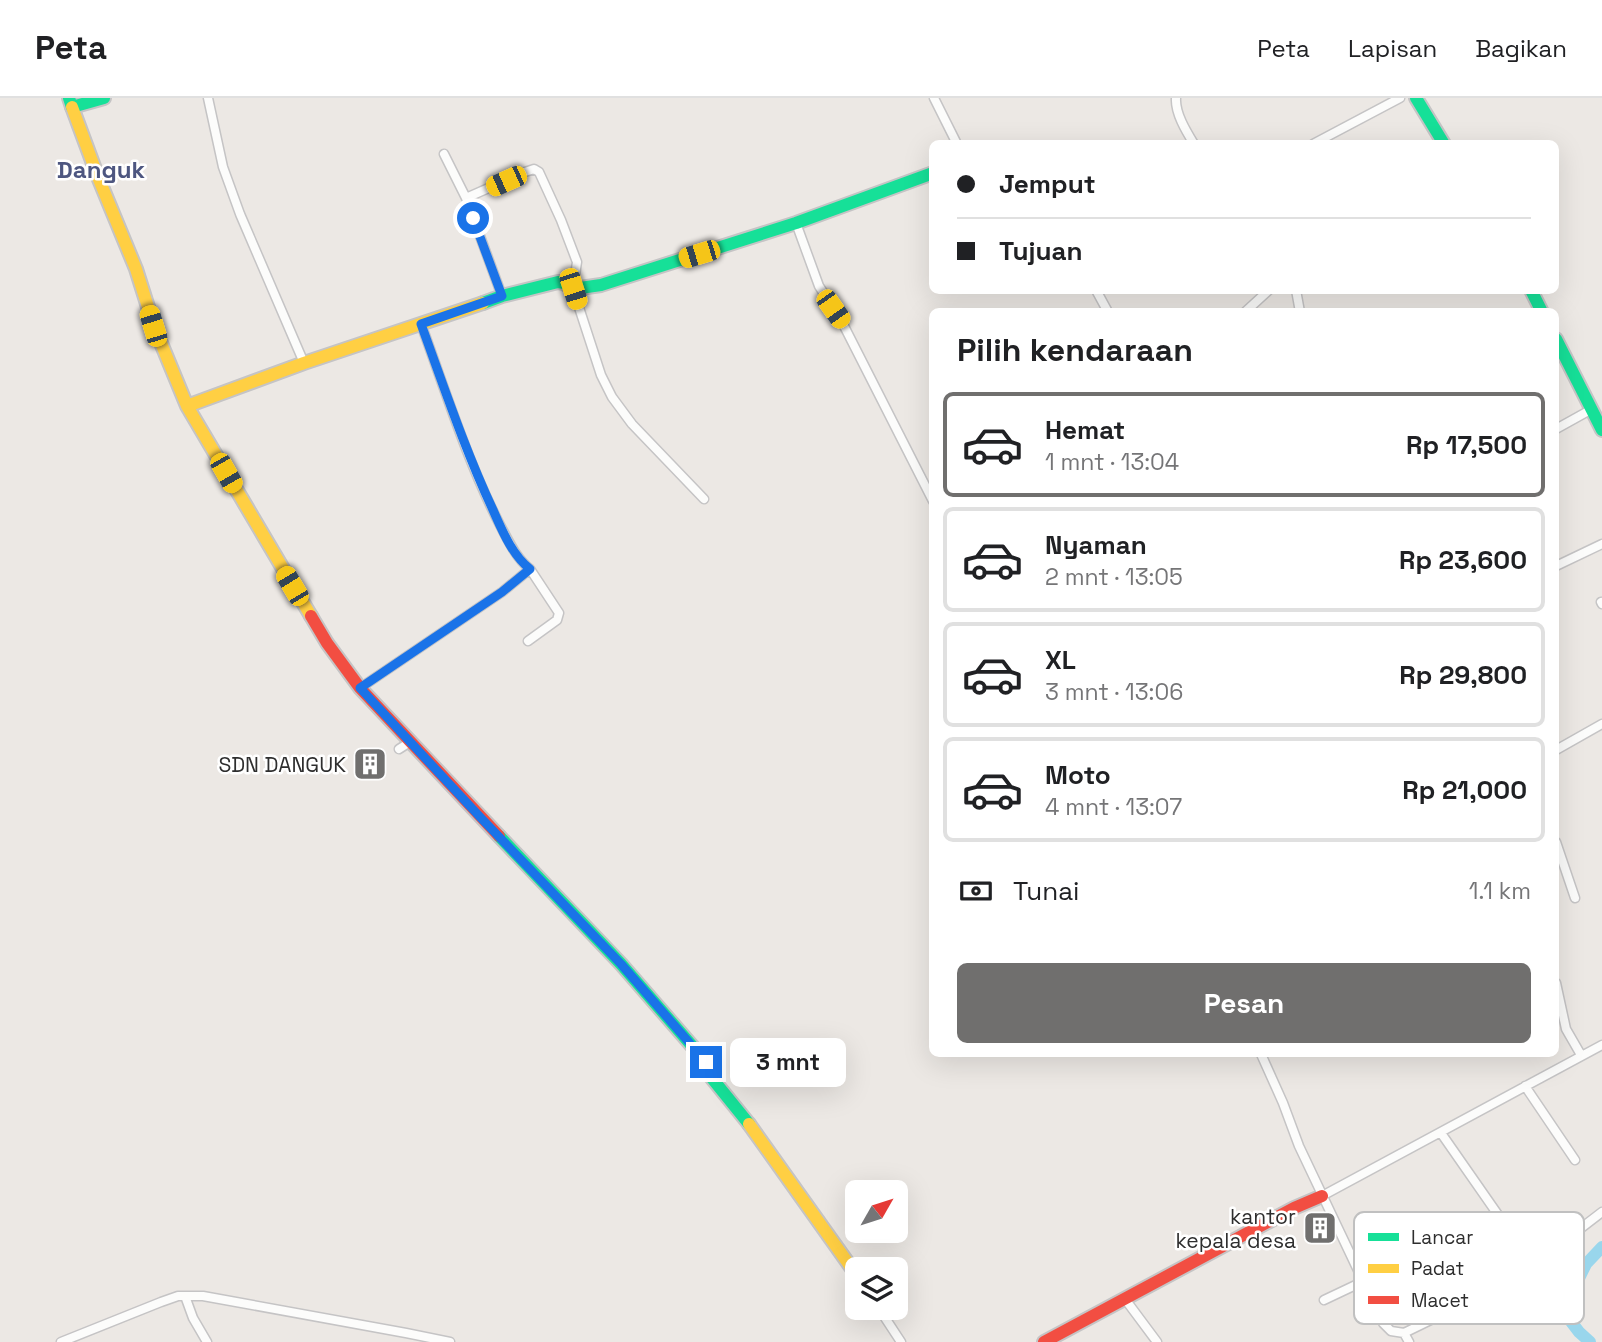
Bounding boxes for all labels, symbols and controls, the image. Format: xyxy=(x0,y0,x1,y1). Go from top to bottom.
text: Peta xyxy=(35,27,107,69)
text: Peta xyxy=(1257,33,1310,64)
text: Lapisan xyxy=(1348,33,1437,64)
text: Bagikan xyxy=(1475,33,1567,64)
district label: Danguk xyxy=(57,154,146,185)
car xyxy=(483,163,530,199)
text: Jemput xyxy=(999,167,1096,201)
route start xyxy=(457,202,489,234)
text: Tujuan xyxy=(999,234,1082,268)
car xyxy=(676,238,723,270)
car xyxy=(557,266,590,312)
car xyxy=(813,286,854,332)
car xyxy=(137,303,170,349)
text: Pilih kendaraan xyxy=(957,330,1193,370)
icon: car xyxy=(961,413,1024,476)
text: Hemat xyxy=(1045,413,1125,447)
text: Rp 17,500 xyxy=(1406,428,1527,462)
text: 1 mnt · 13:04 xyxy=(1045,447,1179,477)
car xyxy=(207,450,246,496)
icon: car xyxy=(961,528,1024,591)
text: Nyaman xyxy=(1045,528,1147,562)
text: Rp 23,600 xyxy=(1399,543,1527,577)
text: 2 mnt · 13:05 xyxy=(1045,562,1183,592)
car xyxy=(273,563,312,609)
icon: car xyxy=(961,643,1024,706)
text: XL xyxy=(1045,643,1076,677)
text: Rp 29,800 xyxy=(1399,658,1527,692)
text: 3 mnt · 13:06 xyxy=(1045,677,1183,707)
building icon: SDN DANGUK xyxy=(351,745,389,783)
place label: SDN DANGUK xyxy=(218,751,346,778)
icon: car xyxy=(961,758,1024,821)
text: Moto xyxy=(1045,758,1111,792)
text: Rp 21,000 xyxy=(1402,773,1527,807)
text: 4 mnt · 13:07 xyxy=(1045,792,1182,822)
icon: cash xyxy=(957,872,995,910)
text: Tunai xyxy=(1013,874,1079,908)
text: 1.1 km xyxy=(1469,876,1531,906)
button: Pesan xyxy=(957,963,1531,1043)
callout: 3 mnt xyxy=(730,1038,846,1086)
route end xyxy=(690,1046,722,1078)
text: 3 mnt xyxy=(756,1047,820,1077)
north arrow xyxy=(845,1180,908,1242)
map controls xyxy=(845,1180,908,1320)
place label: kantor kepala desa xyxy=(1176,1203,1296,1254)
building icon: kantor kepala desa xyxy=(1301,1209,1339,1247)
legend xyxy=(1354,1212,1584,1324)
text: Lancar xyxy=(1411,1225,1473,1250)
text: Padat xyxy=(1411,1256,1464,1281)
button: layers xyxy=(845,1257,908,1320)
text: Macet xyxy=(1411,1288,1469,1313)

